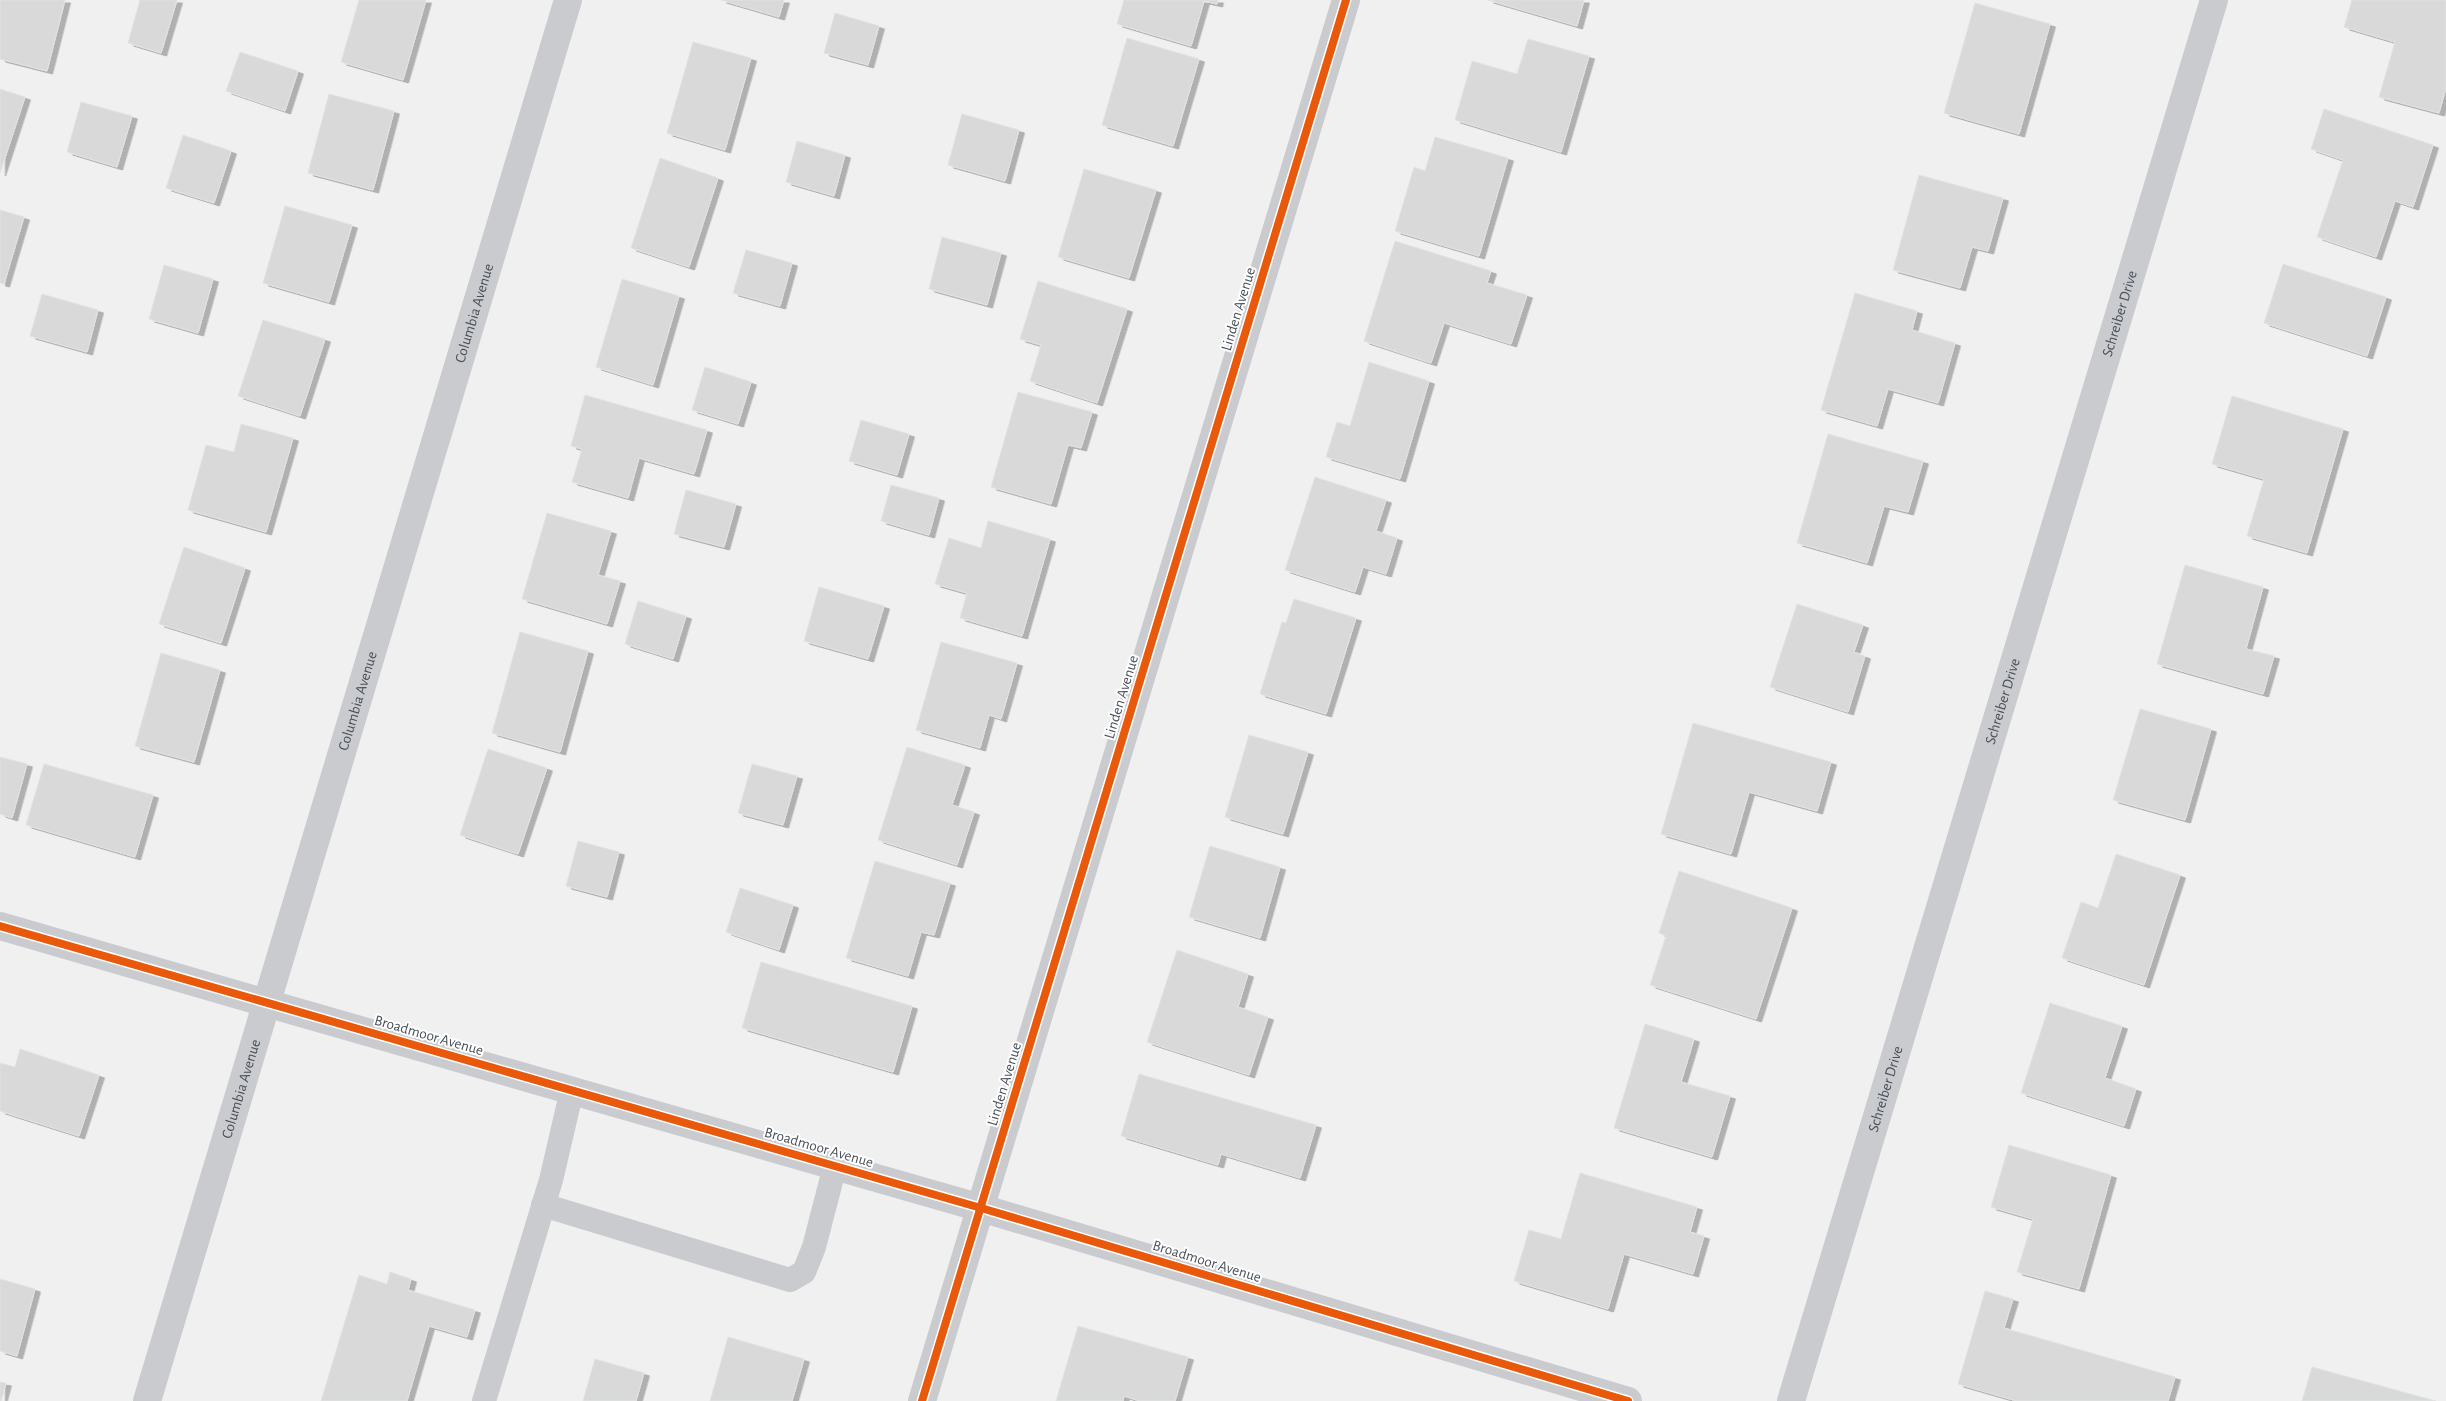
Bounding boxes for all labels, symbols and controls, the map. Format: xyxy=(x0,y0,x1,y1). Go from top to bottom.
street label: Columbia Avenue xyxy=(452,262,496,365)
street label: Linden Avenue xyxy=(1219,266,1258,353)
street label: Schreiber Drive xyxy=(2100,269,2140,358)
street label: Columbia Avenue xyxy=(336,650,380,752)
street label: Linden Avenue xyxy=(1102,654,1141,741)
street label: Schreiber Drive xyxy=(1983,657,2023,746)
street label: Broadmoor Avenue xyxy=(373,1013,485,1058)
street label: Columbia Avenue xyxy=(219,1038,263,1140)
street label: Linden Avenue xyxy=(985,1041,1024,1128)
street label: Schreiber Drive xyxy=(1866,1044,1906,1134)
street label: Broadmoor Avenue xyxy=(763,1125,875,1170)
street label: Broadmoor Avenue xyxy=(1151,1238,1263,1285)

